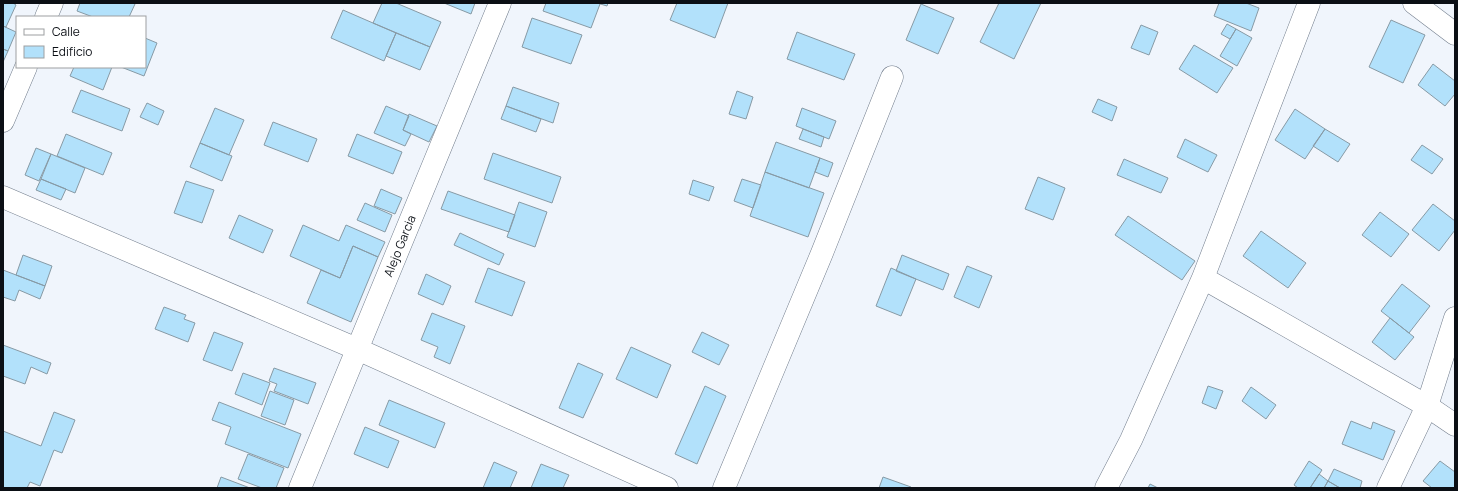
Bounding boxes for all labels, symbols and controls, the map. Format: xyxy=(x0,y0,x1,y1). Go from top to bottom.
legend xyxy=(16,16,146,68)
text: Calle xyxy=(52,23,80,40)
text: Edificio xyxy=(52,43,92,60)
street label: Alejo Garcia xyxy=(379,212,420,279)

